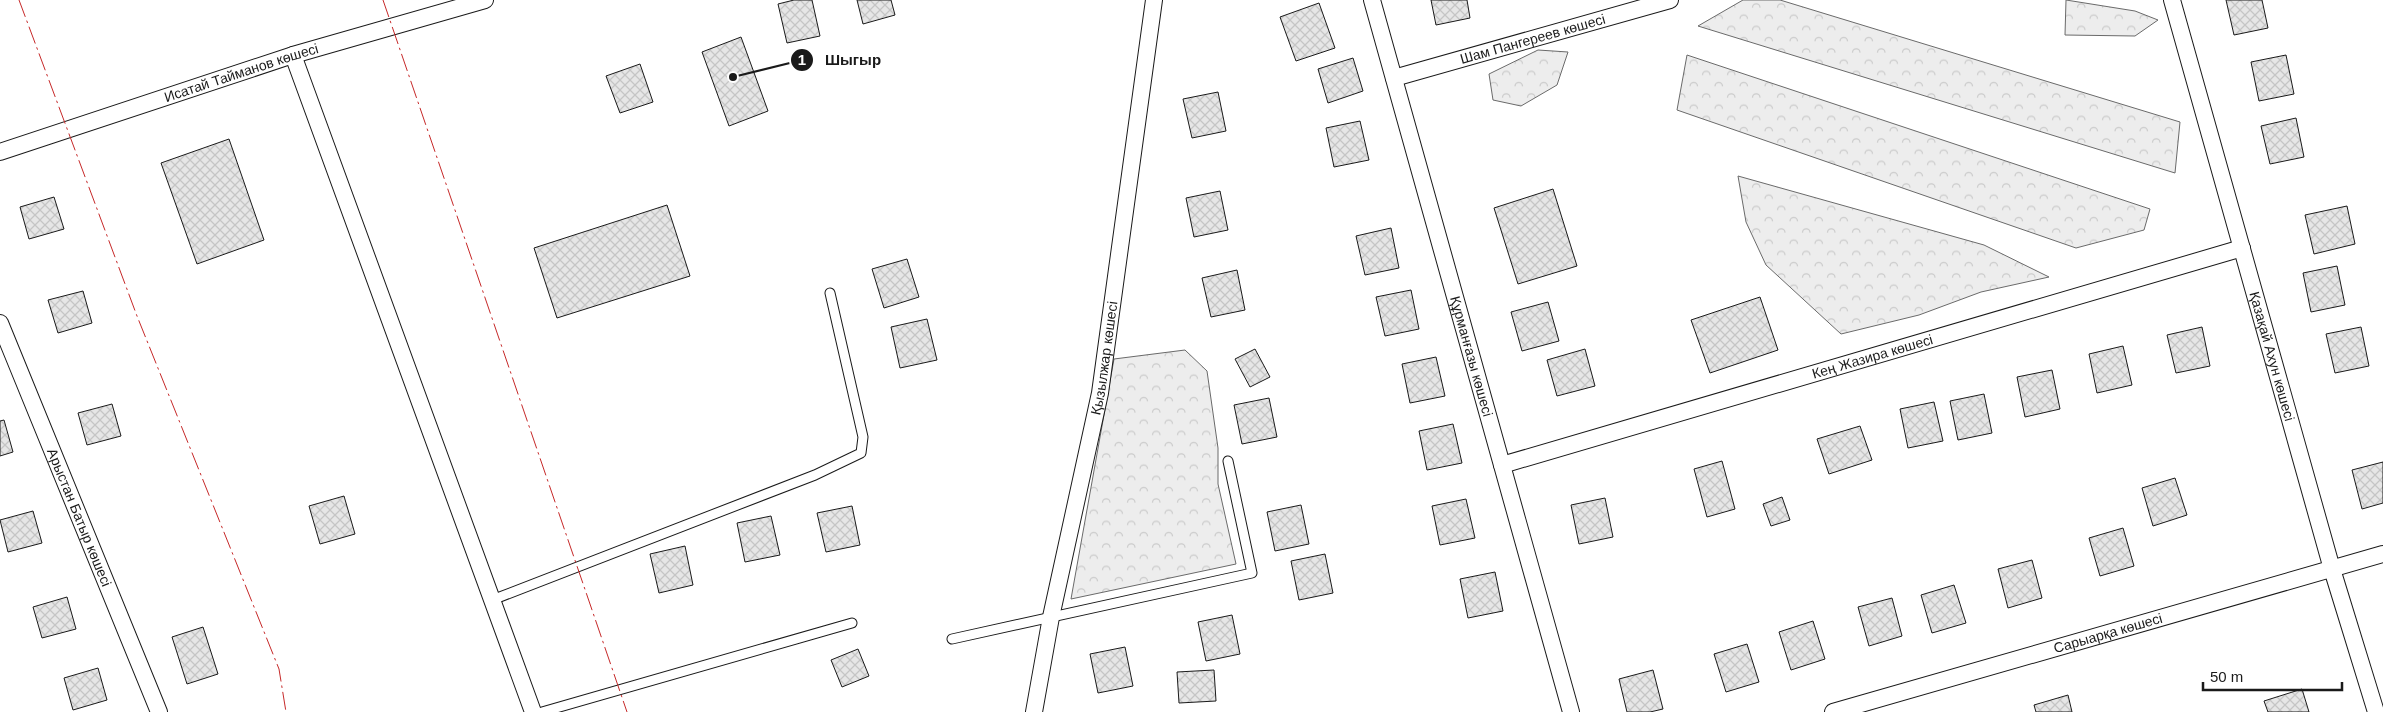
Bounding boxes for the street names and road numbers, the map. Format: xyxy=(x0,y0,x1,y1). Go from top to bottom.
street label: Шам Пангереев көшесі xyxy=(1458,11,1607,67)
street label: Исатай Тайманов көшесі xyxy=(162,40,320,105)
street label: Қазақай Ахун көшесі xyxy=(2246,290,2298,423)
street label: Құрманғазы көшесі xyxy=(1447,294,1496,418)
street label: Қызылжар көшесі xyxy=(1087,300,1121,416)
street label: Кең Жазира көшесі xyxy=(1810,331,1935,382)
street label: Арыстан Батыр көшесі xyxy=(44,446,115,589)
street label: Сарыарқа көшесі xyxy=(2052,610,2164,656)

